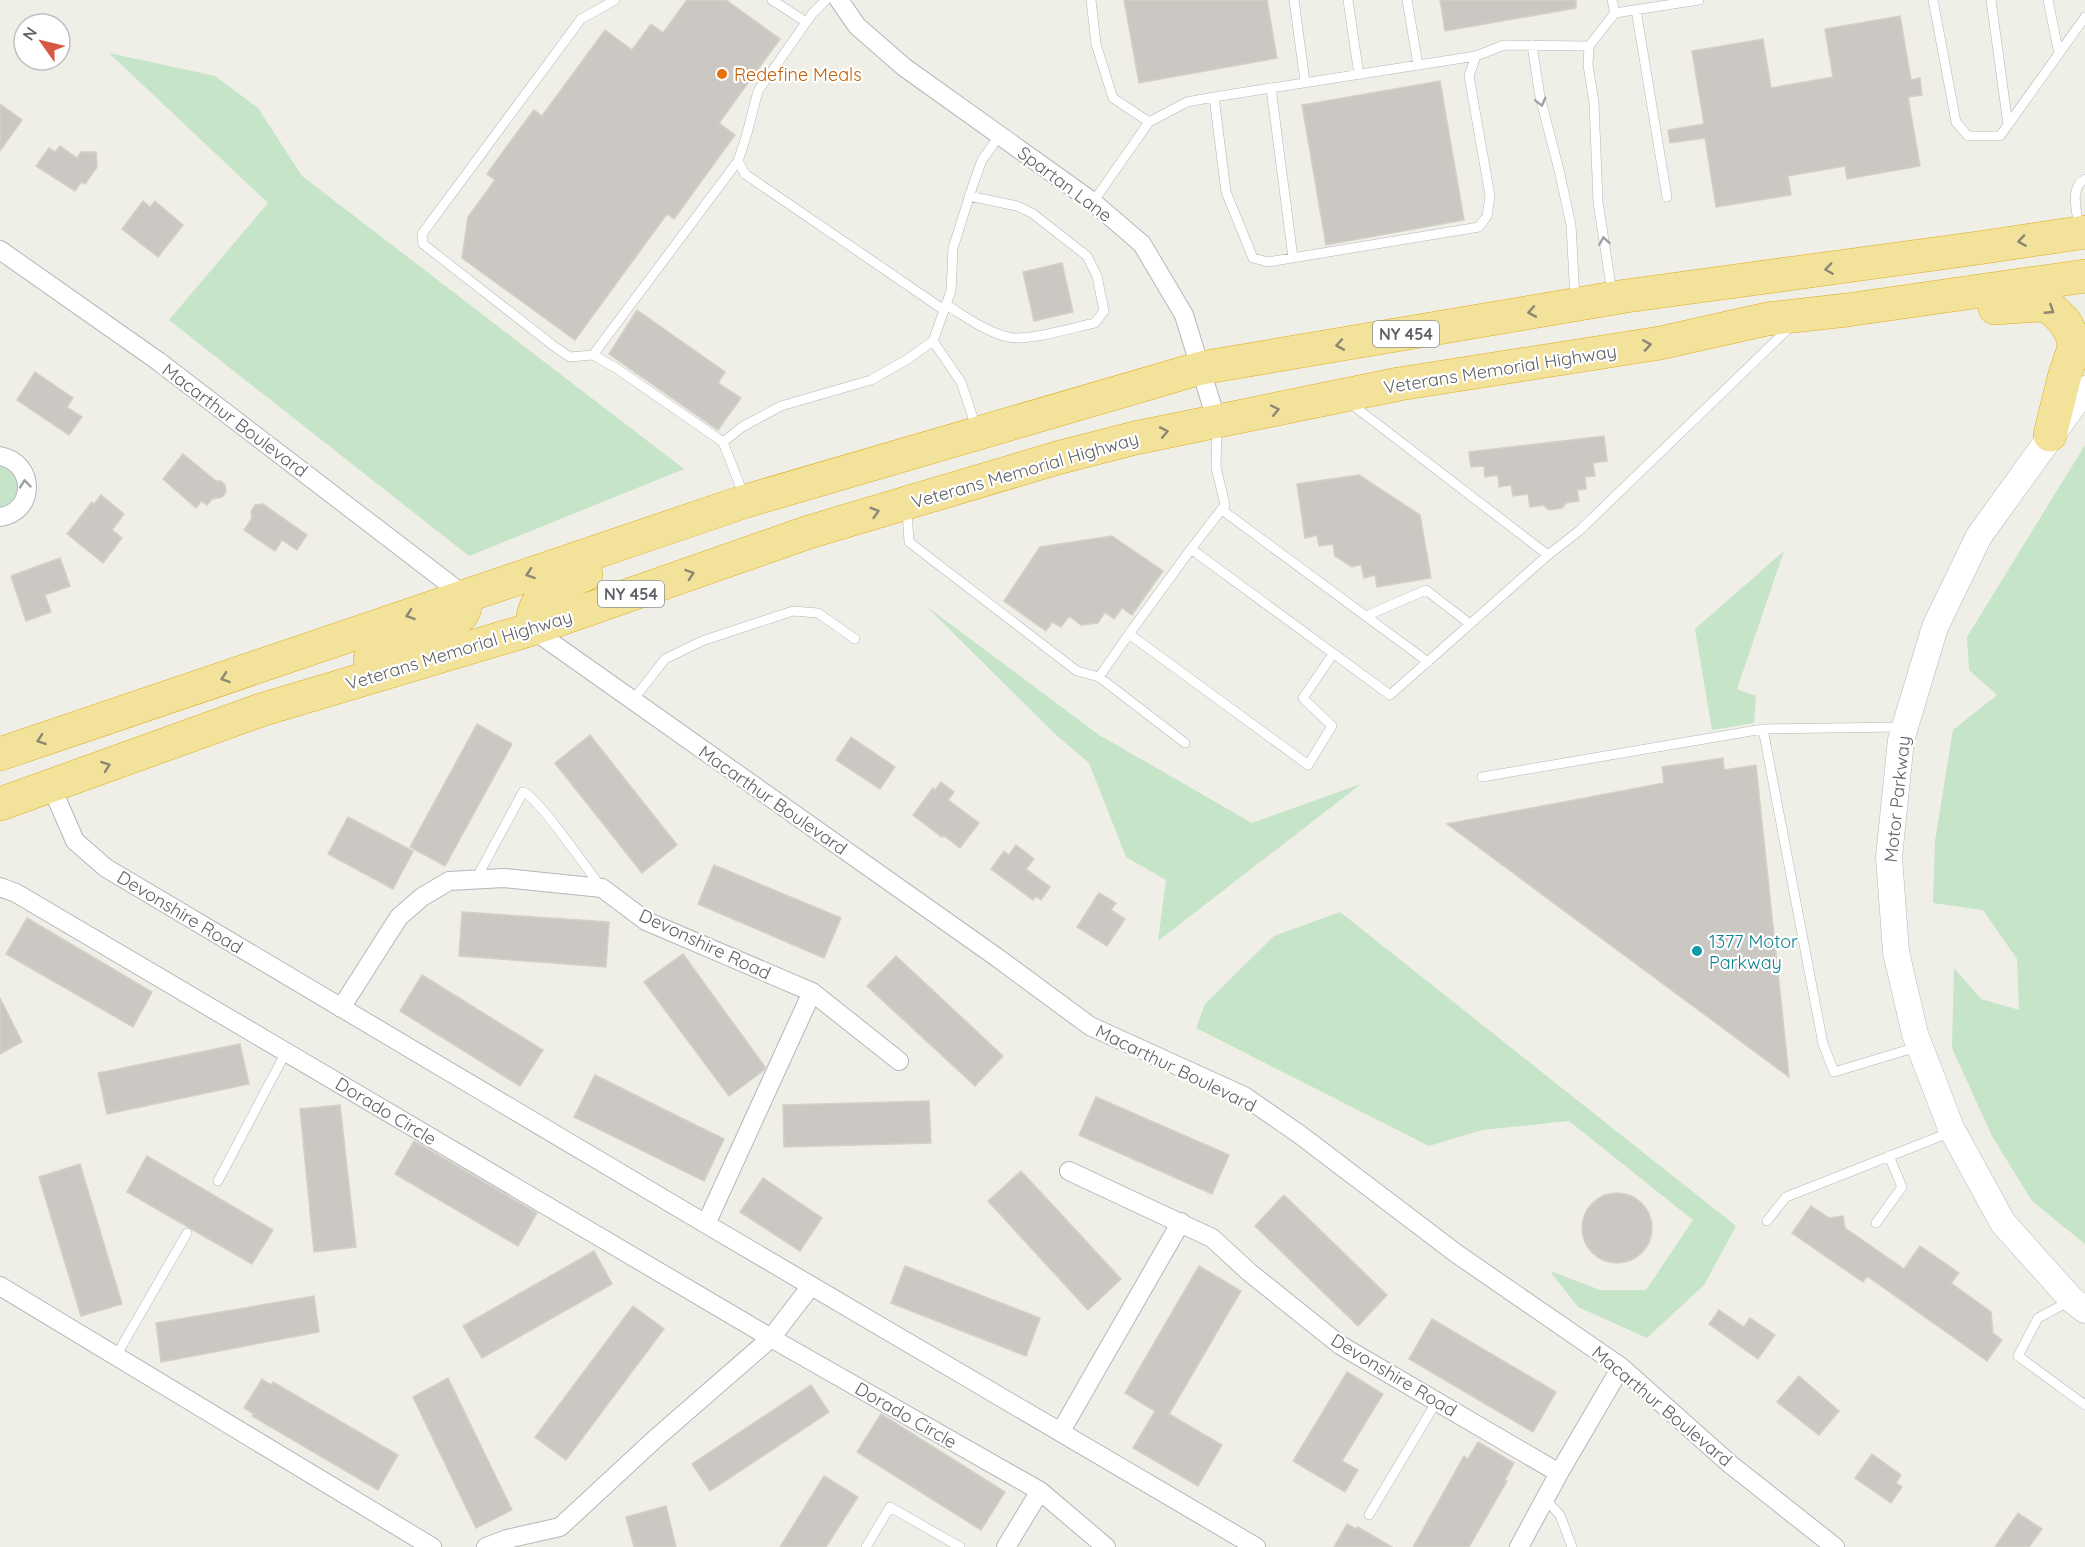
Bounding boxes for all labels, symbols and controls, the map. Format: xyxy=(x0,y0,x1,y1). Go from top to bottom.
north arrow xyxy=(12,12,72,72)
text: N xyxy=(18,23,41,44)
place label: Redefine Meals xyxy=(734,63,862,86)
marker: Redefine Meals xyxy=(715,67,729,81)
one-way arrow xyxy=(1534,97,1547,107)
street label: Spartan Lane xyxy=(1013,141,1117,227)
one-way arrow xyxy=(2017,235,2027,247)
one-way arrow xyxy=(1598,236,1610,245)
one-way arrow xyxy=(1824,262,1834,274)
one-way arrow xyxy=(2044,303,2054,315)
one-way arrow xyxy=(1528,305,1538,318)
road number: NY 454 xyxy=(1373,321,1439,347)
one-way arrow xyxy=(1335,338,1345,350)
street label: Veterans Memorial Highway xyxy=(1382,339,1618,399)
one-way arrow xyxy=(1643,339,1652,351)
street label: Macarthur Boulevard xyxy=(158,358,312,482)
one-way arrow xyxy=(1269,404,1279,417)
one-way arrow xyxy=(1159,426,1169,439)
street label: Veterans Memorial Highway xyxy=(909,427,1141,513)
one-way arrow xyxy=(19,479,32,489)
one-way arrow xyxy=(869,507,880,519)
one-way arrow xyxy=(525,567,536,580)
one-way arrow xyxy=(684,568,695,581)
road number: NY 454 xyxy=(598,581,664,607)
street label: Veterans Memorial Highway xyxy=(343,605,575,695)
one-way arrow xyxy=(405,608,416,620)
one-way arrow xyxy=(220,670,231,683)
one-way arrow xyxy=(36,733,47,746)
street label: Motor Parkway xyxy=(1879,734,1915,864)
street label: Macarthur Boulevard xyxy=(694,740,852,860)
one-way arrow xyxy=(101,761,111,774)
street label: Devonshire Road xyxy=(113,865,247,959)
street label: Devonshire Road xyxy=(635,903,775,985)
place label: 1377 Motor Parkway xyxy=(1709,930,1798,974)
marker: 1377 Motor Parkway xyxy=(1690,944,1704,958)
street label: Macarthur Boulevard xyxy=(1092,1019,1260,1117)
street label: Dorado Circle xyxy=(331,1072,441,1150)
street label: Devonshire Road xyxy=(1327,1328,1461,1422)
street label: Macarthur Boulevard xyxy=(1587,1341,1737,1471)
street label: Dorado Circle xyxy=(851,1377,961,1453)

